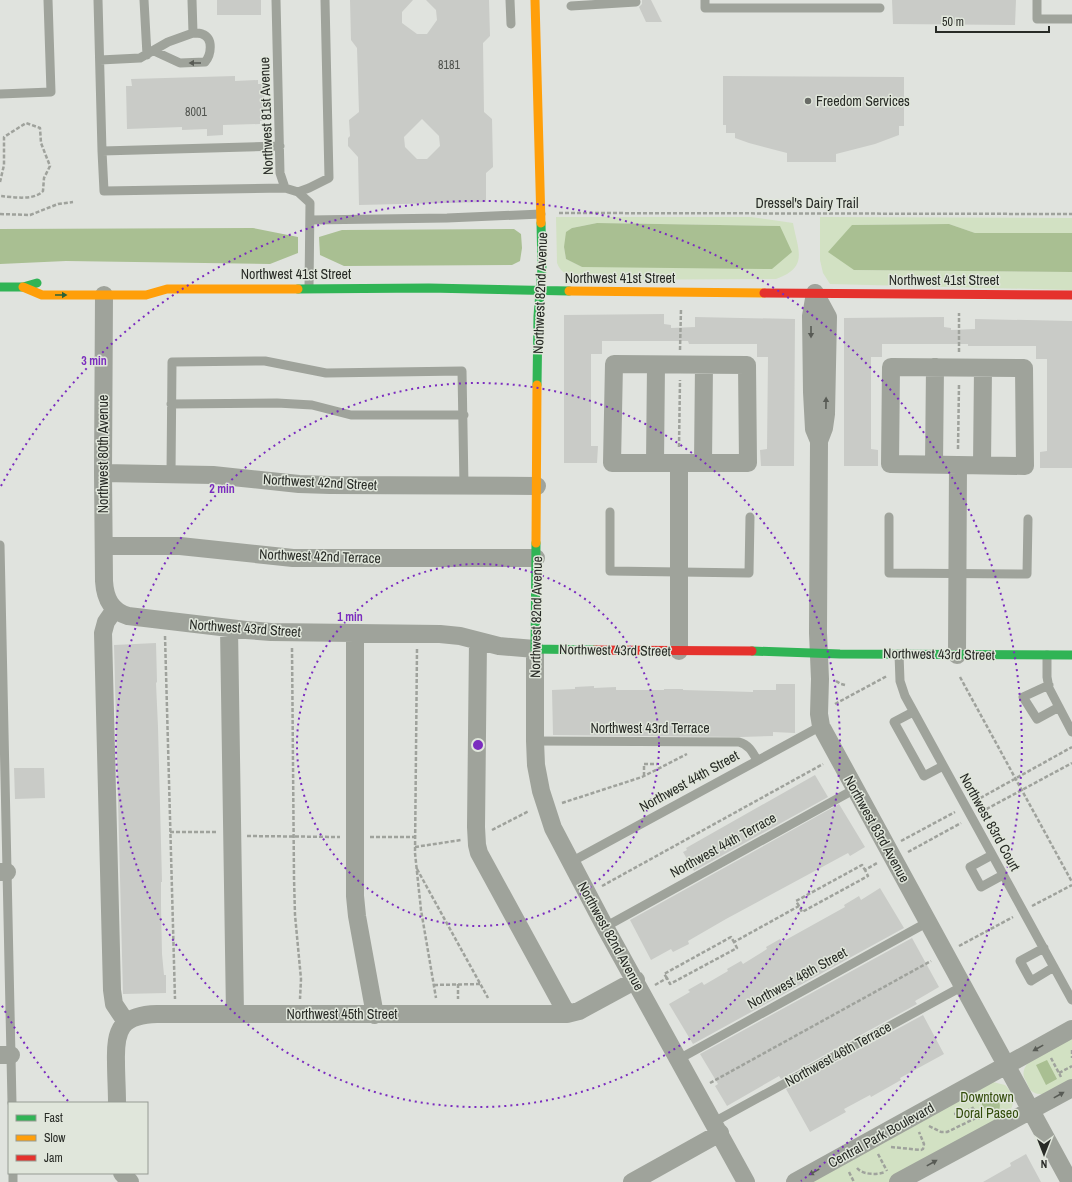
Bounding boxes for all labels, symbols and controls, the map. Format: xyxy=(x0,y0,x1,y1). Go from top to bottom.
scale bar xyxy=(936,8,1049,34)
text: 50 m xyxy=(942,14,964,30)
street label: Northwest 81st Avenue xyxy=(255,57,277,175)
house number: 8181 xyxy=(438,57,460,73)
one-way arrow xyxy=(188,60,201,66)
place label: Freedom Services xyxy=(816,92,910,110)
marker: Freedom Services xyxy=(803,96,813,106)
house number: 8001 xyxy=(185,104,207,120)
street label: Dressel's Dairy Trail xyxy=(756,194,859,212)
street label: Northwest 82nd Avenue xyxy=(529,232,551,354)
street label: Northwest 41st Street xyxy=(241,265,351,283)
street label: Northwest 41st Street xyxy=(565,269,675,287)
street label: Northwest 41st Street xyxy=(889,271,999,289)
one-way arrow xyxy=(55,292,68,298)
one-way arrow xyxy=(808,326,814,339)
text: 3 min xyxy=(81,353,107,369)
street label: Northwest 80th Avenue xyxy=(94,395,112,513)
one-way arrow xyxy=(823,397,830,409)
street label: Northwest 42nd Street xyxy=(262,470,378,494)
text: 2 min xyxy=(209,481,235,497)
street label: Northwest 42nd Terrace xyxy=(259,545,381,567)
street label: Northwest 82nd Avenue xyxy=(526,556,546,678)
text: 1 min xyxy=(337,609,363,625)
street label: Northwest 43rd Street xyxy=(189,615,301,641)
street label: Northwest 43rd Street xyxy=(559,640,671,660)
street label: Northwest 43rd Street xyxy=(883,644,995,664)
street label: Northwest 43rd Terrace xyxy=(590,719,710,737)
centre of rings xyxy=(471,738,485,752)
street label: Northwest 44th Street xyxy=(636,746,742,816)
street label: Northwest 83rd Court xyxy=(956,770,1024,874)
street label: Northwest 83rd Avenue xyxy=(840,773,914,885)
street label: Northwest 44th Terrace xyxy=(667,808,779,882)
street label: Northwest 82nd Avenue xyxy=(574,878,648,994)
street label: Northwest 46th Street xyxy=(744,943,850,1013)
street label: Northwest 45th Street xyxy=(286,1005,398,1023)
street label: Northwest 46th Terrace xyxy=(782,1017,894,1091)
one-way arrow xyxy=(1032,1045,1044,1051)
park label: Downtown Doral Paseo xyxy=(955,1088,1019,1122)
one-way arrow xyxy=(1053,1091,1065,1098)
street label: Central Park Boulevard xyxy=(825,1098,937,1172)
legend xyxy=(8,1102,148,1174)
text: Fast xyxy=(44,1110,63,1126)
text: Slow xyxy=(44,1130,66,1146)
north arrow xyxy=(1024,1134,1064,1174)
text: Jam xyxy=(44,1150,63,1166)
text: N xyxy=(1041,1157,1047,1171)
one-way arrow xyxy=(926,1160,938,1167)
one-way arrow xyxy=(808,1168,820,1175)

